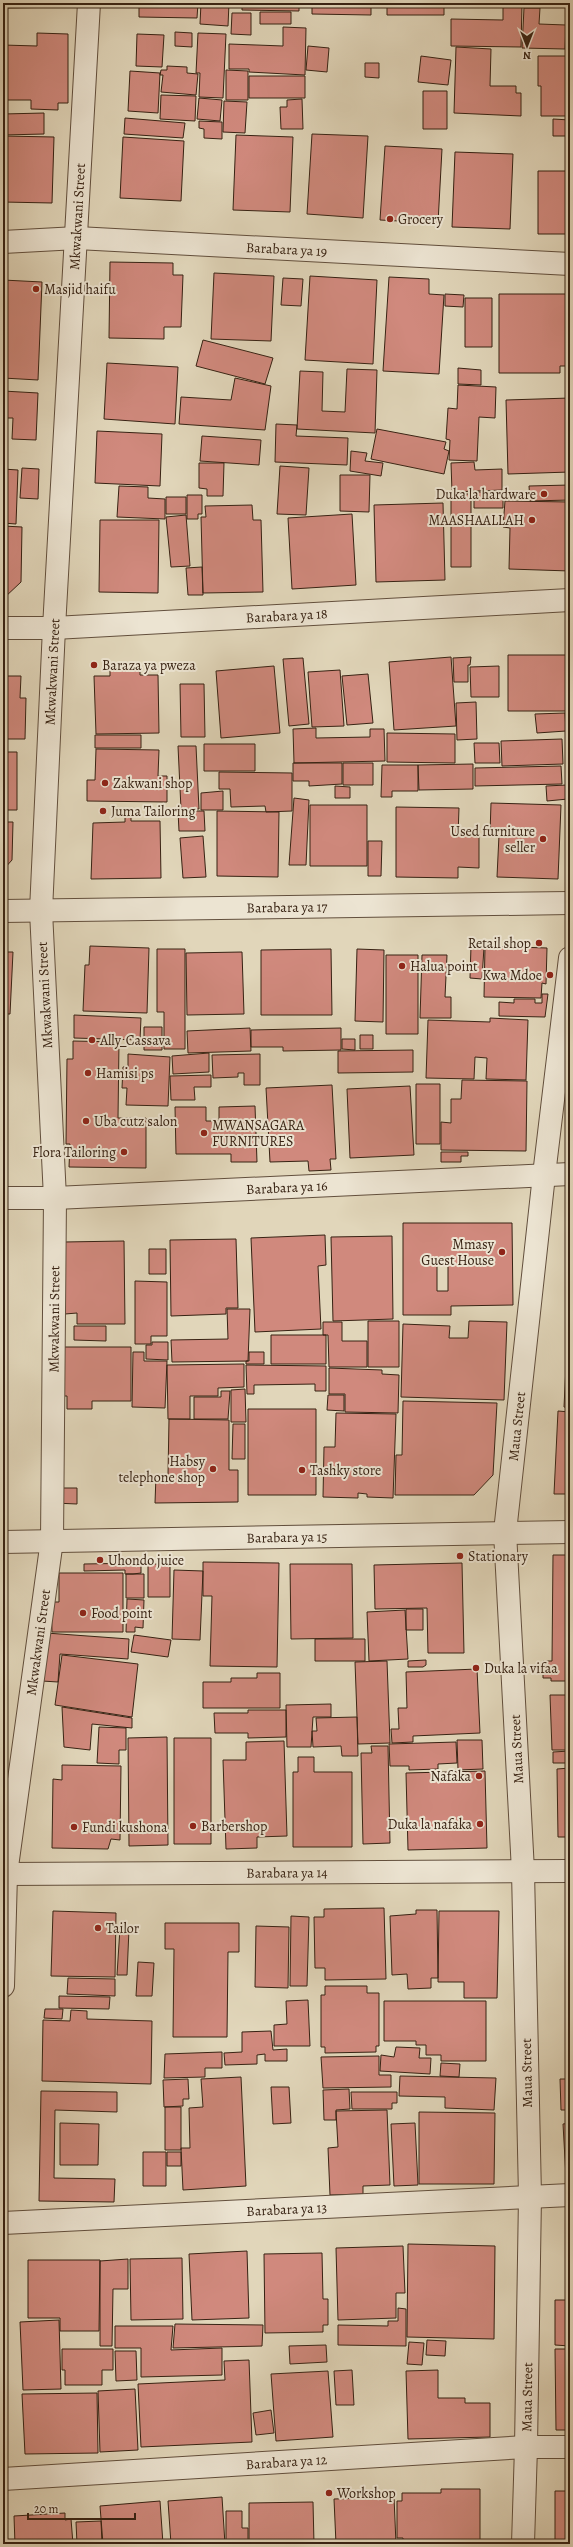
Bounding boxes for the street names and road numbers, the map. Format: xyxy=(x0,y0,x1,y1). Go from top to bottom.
street label: Mkwakwani Street xyxy=(65,162,90,270)
street label: Barabara ya 19 xyxy=(245,237,328,261)
street label: Barabara ya 18 xyxy=(245,604,328,627)
street label: Mkwakwani Street xyxy=(40,617,64,726)
street label: Barabara ya 17 xyxy=(246,897,328,917)
street label: Mkwakwani Street xyxy=(33,941,57,1049)
street label: Barabara ya 16 xyxy=(246,1176,328,1199)
street label: Mkwakwani Street xyxy=(44,1265,64,1373)
street label: Maua Street xyxy=(503,1390,530,1462)
street label: Barabara ya 15 xyxy=(246,1527,328,1547)
street label: Mkwakwani Street xyxy=(21,1588,55,1697)
street label: Maua Street xyxy=(506,1713,528,1784)
street label: Barabara ya 14 xyxy=(246,1863,328,1882)
street label: Maua Street xyxy=(517,2038,537,2108)
street label: Barabara ya 13 xyxy=(246,2198,328,2220)
street label: Maua Street xyxy=(517,2362,537,2432)
street label: Barabara ya 12 xyxy=(245,2450,328,2474)

